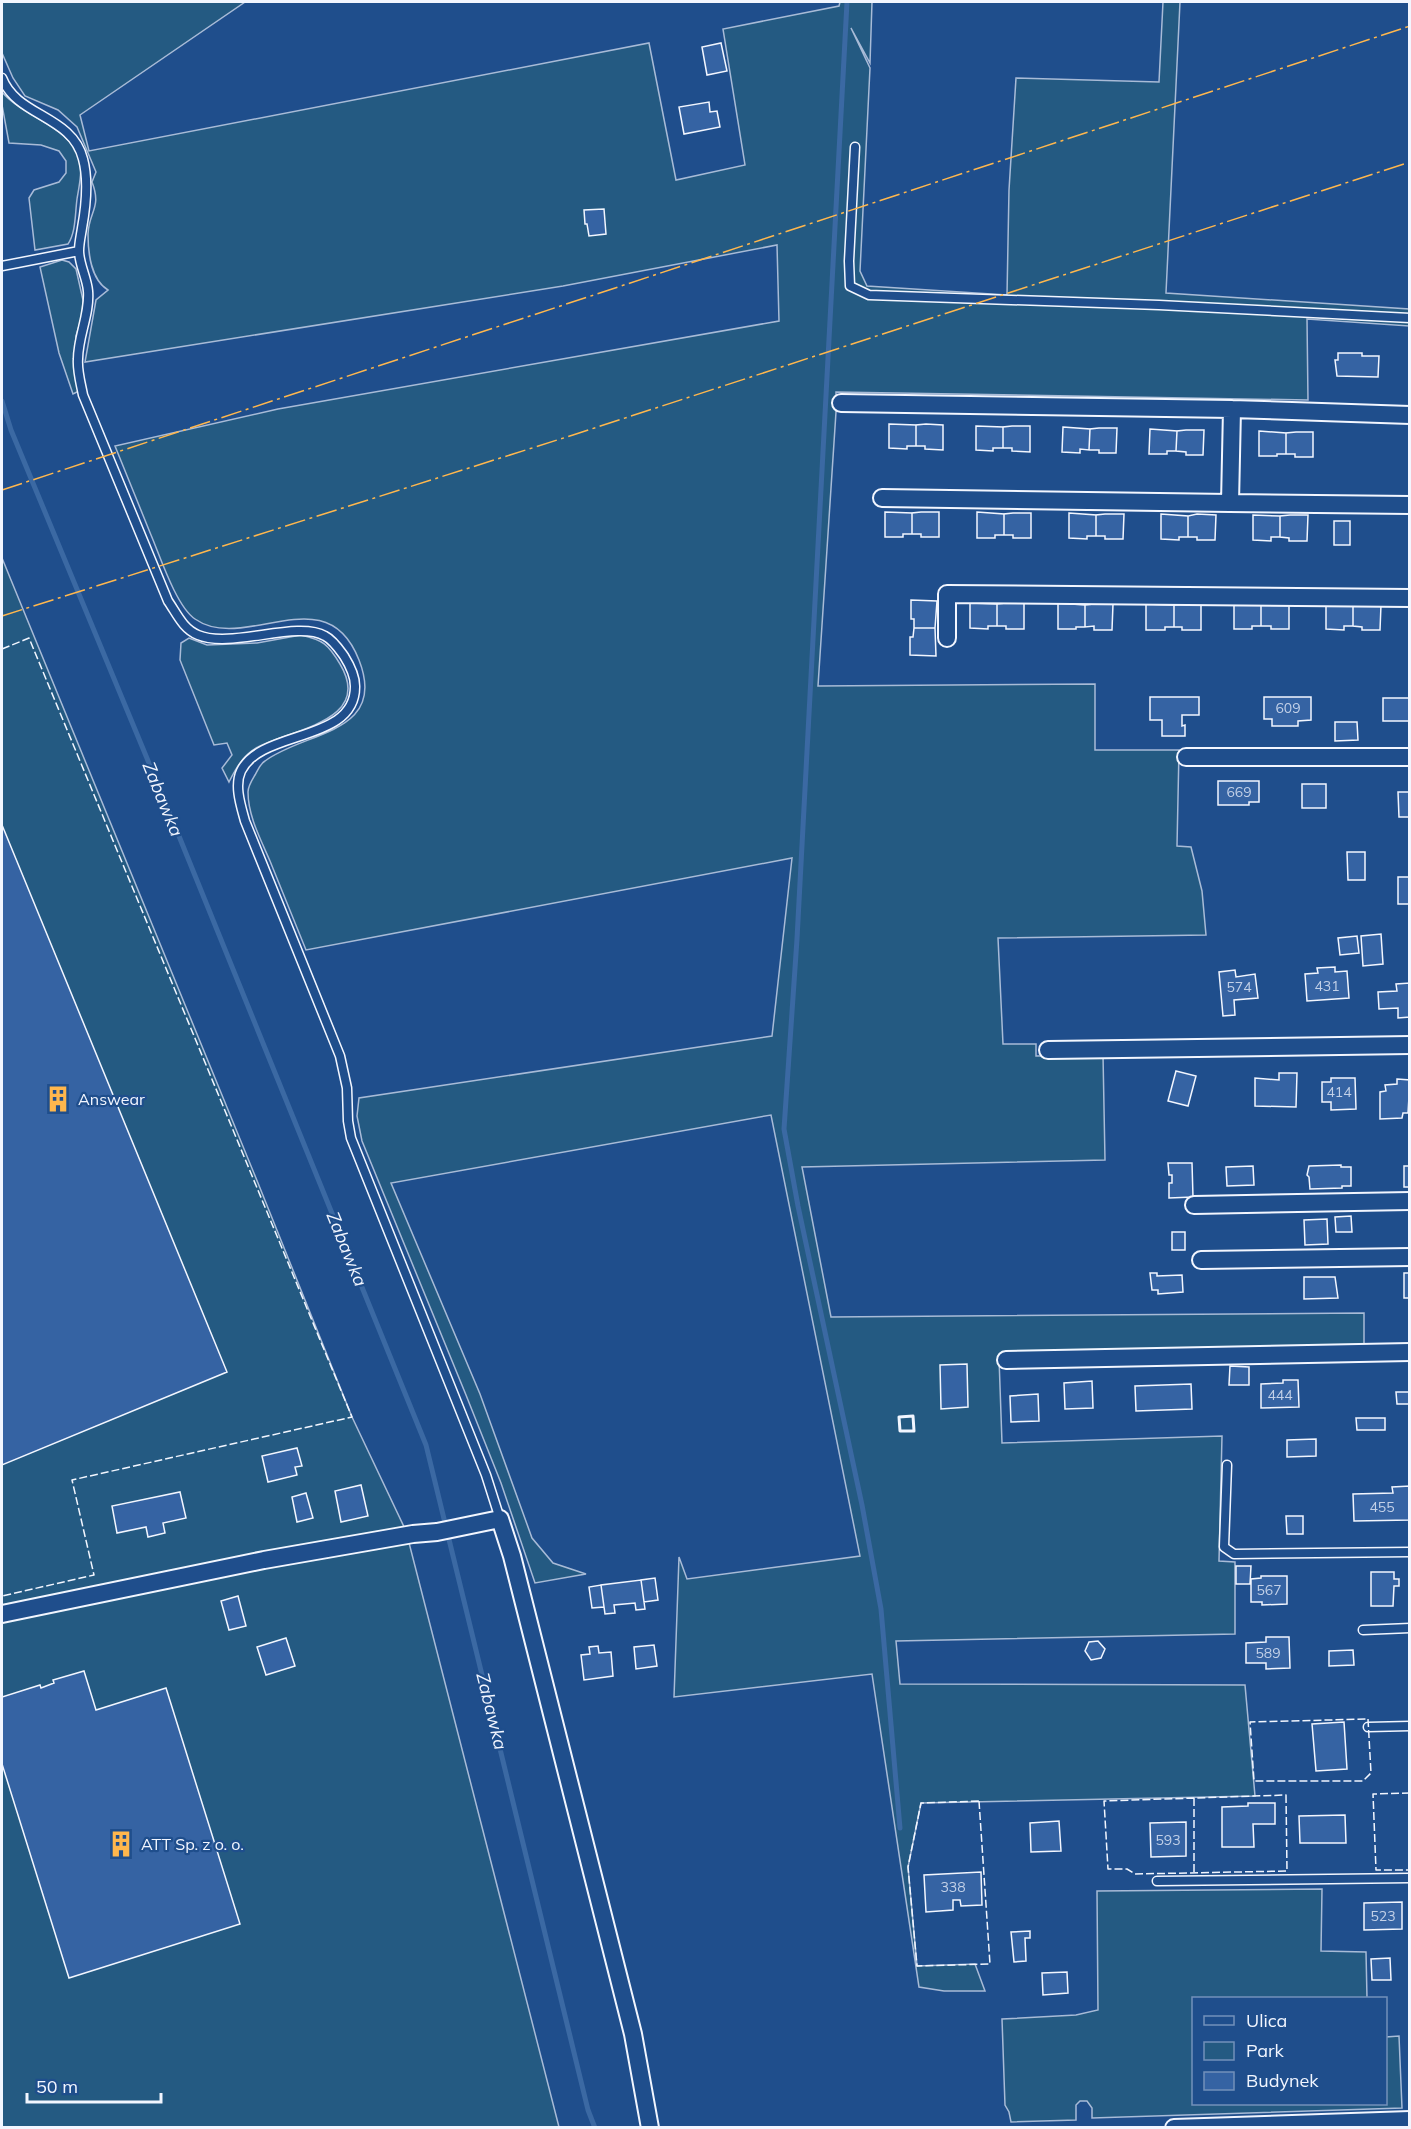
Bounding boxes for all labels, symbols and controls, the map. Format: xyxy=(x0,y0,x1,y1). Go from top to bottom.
house number: 609 xyxy=(1275,699,1301,717)
water label: Zabawka xyxy=(138,758,188,840)
house number: 669 xyxy=(1226,783,1252,801)
house number: 431 xyxy=(1314,977,1340,995)
house number: 574 xyxy=(1226,978,1252,996)
house number: 414 xyxy=(1326,1083,1352,1101)
building icon: Answear xyxy=(43,1084,73,1114)
place label: Answear xyxy=(78,1089,145,1109)
water label: Zabawka xyxy=(322,1208,372,1290)
house number: 444 xyxy=(1267,1386,1293,1404)
house number: 455 xyxy=(1369,1498,1395,1516)
house number: 567 xyxy=(1256,1581,1282,1599)
house number: 589 xyxy=(1255,1644,1281,1662)
water label: Zabawka xyxy=(471,1670,513,1752)
building icon: ATT Sp. z o. o. xyxy=(106,1829,136,1859)
house number: 593 xyxy=(1155,1831,1181,1849)
place label: ATT Sp. z o. o. xyxy=(141,1834,244,1854)
house number: 338 xyxy=(940,1878,966,1896)
house number: 523 xyxy=(1370,1907,1396,1925)
legend xyxy=(1192,1997,1387,2105)
text: Ulica xyxy=(1246,2009,1287,2032)
text: Park xyxy=(1246,2039,1285,2062)
scale bar xyxy=(27,2066,160,2104)
text: Budynek xyxy=(1246,2069,1319,2092)
text: 50 m xyxy=(36,2075,78,2098)

